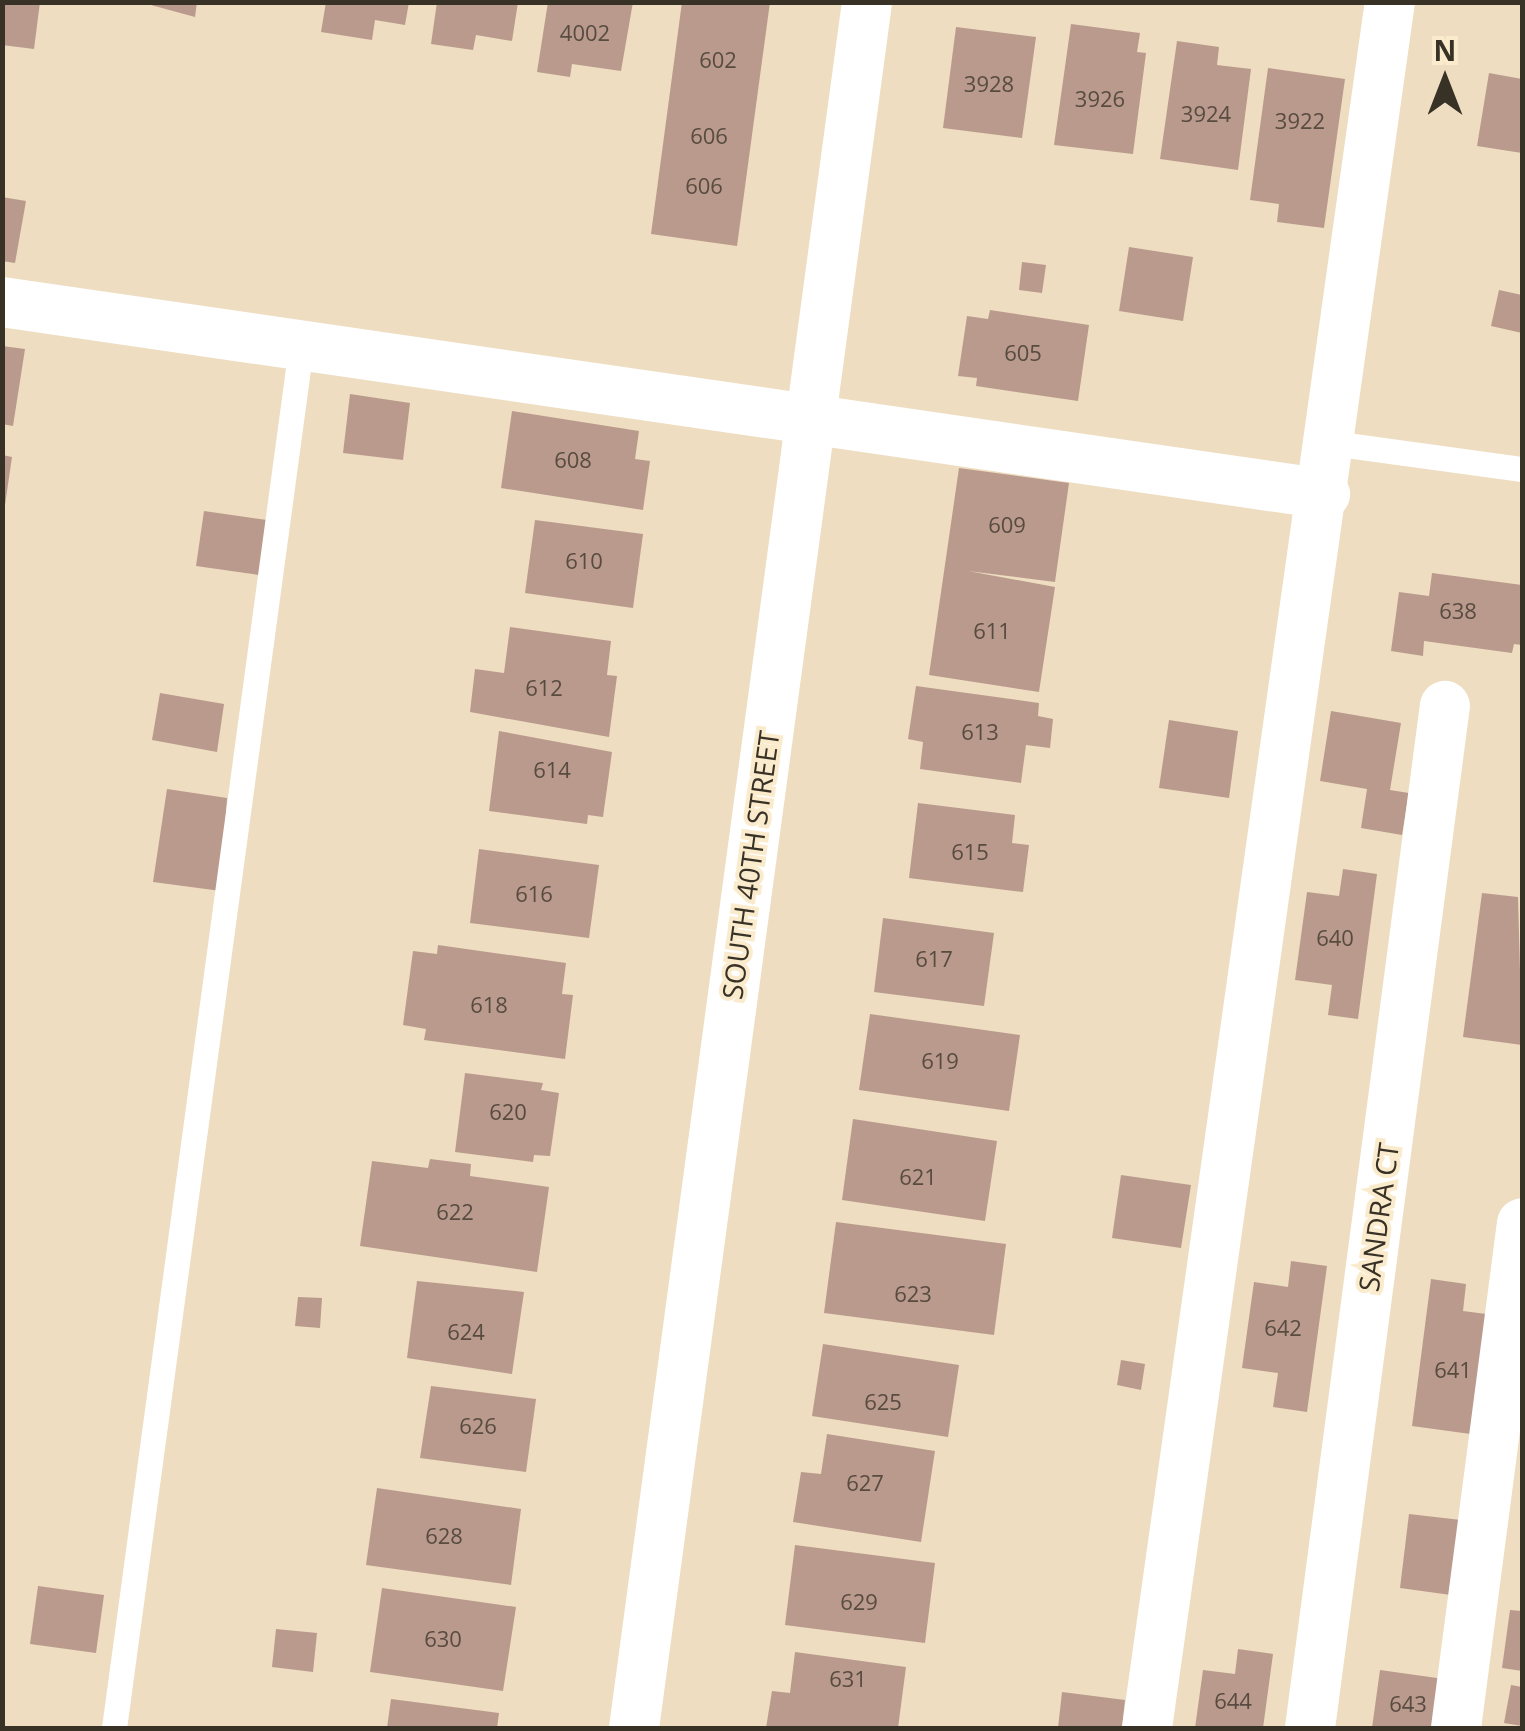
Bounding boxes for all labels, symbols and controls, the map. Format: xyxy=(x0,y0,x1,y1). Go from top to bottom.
house number: 4002 xyxy=(560,20,610,46)
north arrow xyxy=(1395,30,1495,130)
text: N xyxy=(1434,31,1456,69)
house number: 602 xyxy=(699,47,737,73)
house number: 3928 xyxy=(964,71,1014,97)
house number: 3926 xyxy=(1075,86,1125,112)
house number: 3924 xyxy=(1181,101,1231,127)
house number: 3922 xyxy=(1275,108,1325,134)
house number: 606 xyxy=(690,123,728,149)
house number: 606 xyxy=(685,173,723,199)
house number: 605 xyxy=(1004,340,1042,366)
house number: 608 xyxy=(554,447,592,473)
house number: 609 xyxy=(988,512,1026,538)
house number: 610 xyxy=(565,548,603,574)
house number: 638 xyxy=(1439,598,1477,624)
house number: 611 xyxy=(973,618,1011,644)
house number: 612 xyxy=(525,675,563,701)
house number: 613 xyxy=(961,719,999,745)
street label: SOUTH 40TH STREET xyxy=(715,729,785,1001)
house number: 614 xyxy=(533,757,571,783)
house number: 615 xyxy=(951,839,989,865)
house number: 616 xyxy=(515,881,553,907)
house number: 640 xyxy=(1316,925,1354,951)
house number: 617 xyxy=(915,946,953,972)
house number: 618 xyxy=(470,992,508,1018)
house number: 619 xyxy=(921,1048,959,1074)
house number: 620 xyxy=(489,1099,527,1125)
street label: SANDRA CT xyxy=(1351,1141,1405,1293)
house number: 621 xyxy=(899,1164,937,1190)
house number: 622 xyxy=(436,1199,474,1225)
house number: 623 xyxy=(894,1281,932,1307)
house number: 642 xyxy=(1264,1315,1302,1341)
house number: 624 xyxy=(447,1319,485,1345)
house number: 641 xyxy=(1434,1357,1472,1383)
house number: 625 xyxy=(864,1389,902,1415)
house number: 626 xyxy=(459,1413,497,1439)
house number: 627 xyxy=(846,1470,884,1496)
house number: 628 xyxy=(425,1523,463,1549)
house number: 629 xyxy=(840,1589,878,1615)
house number: 630 xyxy=(424,1626,462,1652)
house number: 631 xyxy=(829,1666,867,1692)
house number: 644 xyxy=(1214,1688,1252,1714)
house number: 643 xyxy=(1389,1691,1427,1717)

